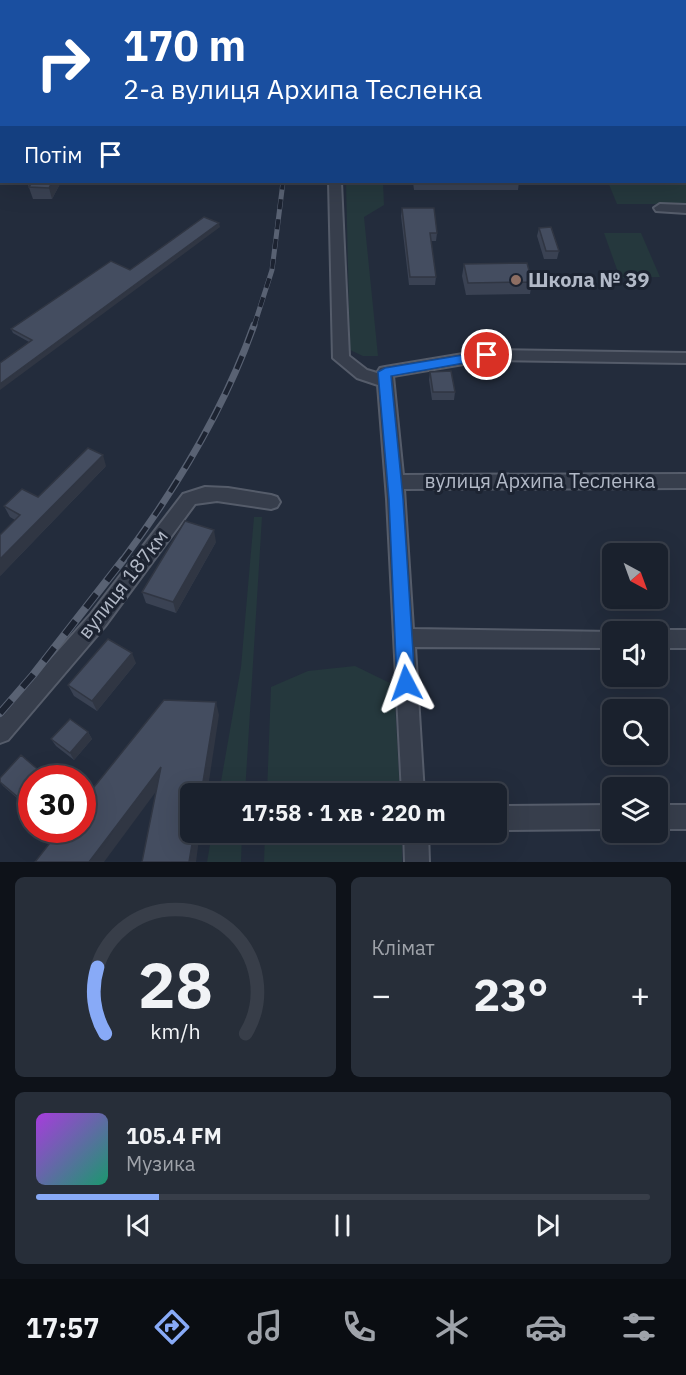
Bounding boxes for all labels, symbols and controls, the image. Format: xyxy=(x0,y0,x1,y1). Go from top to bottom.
text: 170 m xyxy=(123,18,246,73)
icon: right xyxy=(24,24,102,102)
text: 2-а вулиця Архипа Тесленка xyxy=(123,71,482,106)
icon: arrive xyxy=(94,138,127,171)
text: Потім xyxy=(24,140,82,169)
place label: Школа № 39 xyxy=(528,266,650,293)
marker: Школа № 39 xyxy=(509,273,523,287)
pin xyxy=(461,329,512,380)
icon: arrive xyxy=(470,338,503,371)
street label: вулиця Архипа Тесленка xyxy=(425,467,656,494)
street label: вулиця 187км xyxy=(71,523,174,644)
north arrow xyxy=(602,543,668,609)
map controls xyxy=(602,543,668,843)
button: sound xyxy=(602,621,668,687)
position arrow xyxy=(374,651,438,715)
button: search xyxy=(602,699,668,765)
speed limit sign: 30 xyxy=(18,765,96,843)
button: layers xyxy=(602,777,668,843)
text: 17:58 · 1 хв · 220 m xyxy=(241,798,446,827)
text: Клімат xyxy=(372,934,435,961)
text: 28 xyxy=(138,944,213,1025)
text: 23° xyxy=(473,965,548,1023)
text: − xyxy=(372,973,391,1016)
text: + xyxy=(630,973,650,1016)
text: km/h xyxy=(150,1017,200,1045)
text: 105.4 FM xyxy=(126,1121,222,1150)
text: Музика xyxy=(126,1150,195,1177)
icon: previous xyxy=(122,1209,155,1242)
icon: pause xyxy=(326,1209,359,1242)
icon: next xyxy=(531,1209,564,1242)
icon: directions xyxy=(151,1306,193,1348)
icon: music xyxy=(244,1306,286,1348)
icon: phone xyxy=(338,1306,380,1348)
icon: climate xyxy=(431,1306,473,1348)
icon: car xyxy=(525,1306,567,1348)
icon: filters xyxy=(618,1306,660,1348)
text: 17:57 xyxy=(26,1310,99,1345)

